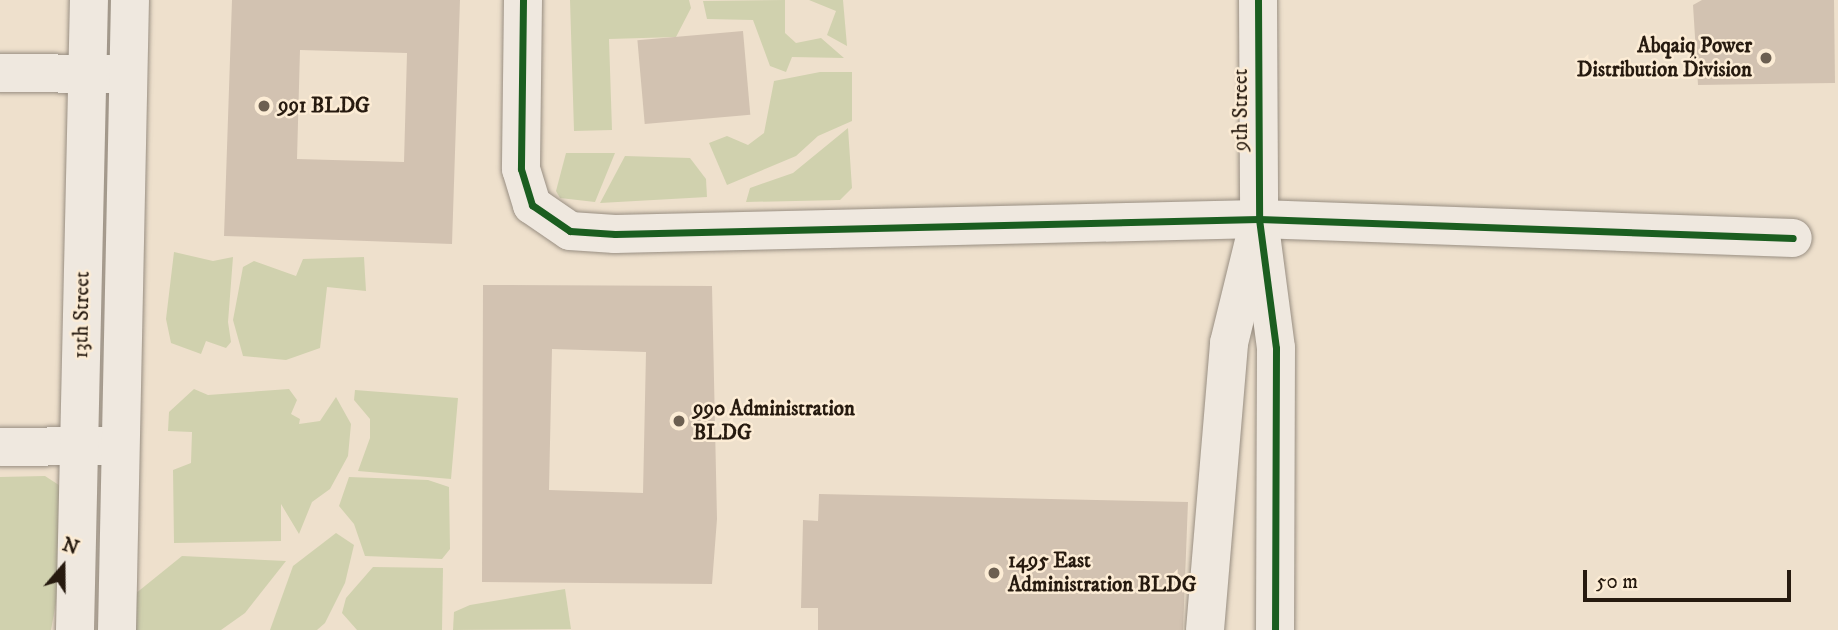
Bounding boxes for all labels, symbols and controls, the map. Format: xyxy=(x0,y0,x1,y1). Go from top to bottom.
place label: Abqaiq Power Distribution Division xyxy=(1577,33,1752,83)
marker: Abqaiq Power Distribution Division xyxy=(1758,50,1774,66)
street label: 9th Street xyxy=(1228,69,1254,151)
place label: 991 BLDG xyxy=(278,93,370,119)
marker: 991 BLDG xyxy=(256,98,272,114)
street label: 13th Street xyxy=(69,271,95,359)
place label: 990 Administration BLDG xyxy=(693,396,855,446)
marker: 990 Administration BLDG xyxy=(671,413,687,429)
north arrow xyxy=(28,532,98,602)
text: N xyxy=(59,533,82,560)
place label: 1495 East Administration BLDG xyxy=(1008,548,1196,598)
scale bar xyxy=(1586,556,1794,600)
marker: 1495 East Administration BLDG xyxy=(986,565,1002,581)
text: 50 m xyxy=(1596,569,1638,595)

